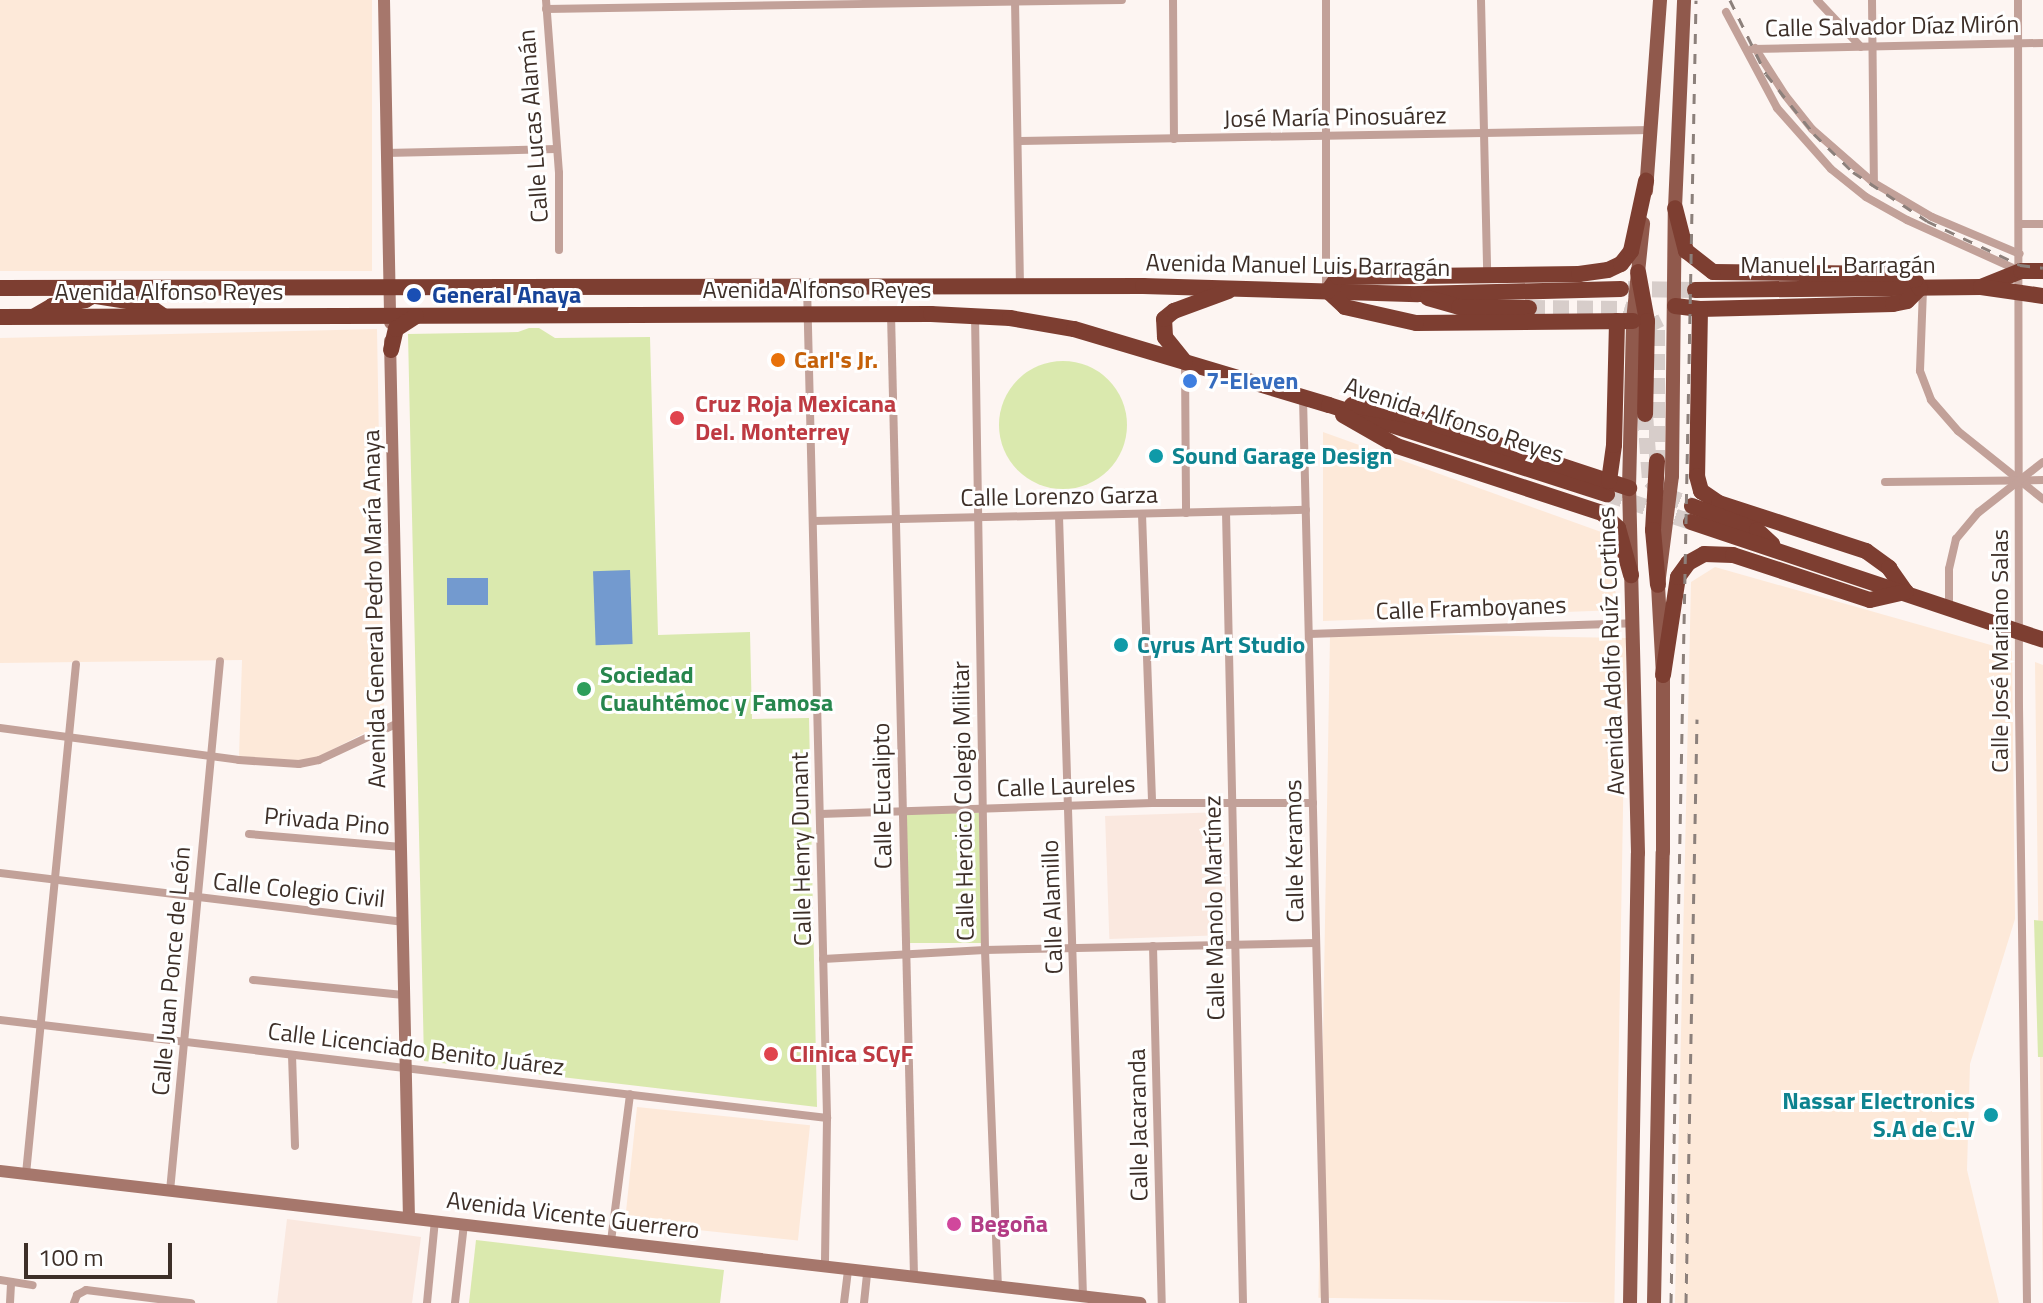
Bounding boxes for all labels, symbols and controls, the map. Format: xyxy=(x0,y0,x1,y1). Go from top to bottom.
street label: Calle Salvador Díaz Mirón xyxy=(1765,9,2019,43)
street label: Calle Lucas Alamán xyxy=(512,28,554,224)
street label: José María Pinosuárez xyxy=(1223,101,1447,133)
street label: Avenida Manuel Luis Barragán xyxy=(1145,248,1451,282)
street label: Manuel L. Barragán xyxy=(1740,251,1936,279)
street label: Avenida Alfonso Reyes xyxy=(703,276,931,304)
street label: Avenida Alfonso Reyes xyxy=(55,278,283,306)
place label: General Anaya xyxy=(432,281,581,309)
marker: General Anaya xyxy=(403,284,425,306)
place label: Carl's Jr. xyxy=(794,346,878,374)
marker: Carl's Jr. xyxy=(769,351,787,369)
place label: 7-Eleven xyxy=(1206,367,1298,395)
street label: Avenida Alfonso Reyes xyxy=(1341,371,1567,469)
marker: 7-Eleven xyxy=(1181,372,1199,390)
place label: Cruz Roja Mexicana Del. Monterrey xyxy=(695,390,896,446)
marker: Cruz Roja Mexicana Del. Monterrey xyxy=(666,407,688,429)
street label: Avenida General Pedro María Anaya xyxy=(356,429,392,789)
place label: Sound Garage Design xyxy=(1172,442,1392,470)
marker: Sound Garage Design xyxy=(1147,447,1165,465)
street label: Calle Lorenzo Garza xyxy=(960,480,1158,512)
street label: Avenida Adolfo Ruíz Cortines xyxy=(1592,506,1630,796)
street label: Calle José Mariano Salas xyxy=(1986,529,2014,773)
street label: Calle Framboyanes xyxy=(1375,590,1567,626)
place label: Cyrus Art Studio xyxy=(1137,631,1305,659)
marker: Cyrus Art Studio xyxy=(1112,636,1130,654)
place label: Sociedad Cuauhtémoc y Famosa xyxy=(600,661,833,717)
street label: Calle Heroico Colegio Militar xyxy=(946,661,980,941)
marker: Sociedad Cuauhtémoc y Famosa xyxy=(575,680,593,698)
street label: Calle Eucalipto xyxy=(866,723,898,869)
street label: Calle Henry Dunant xyxy=(785,752,817,946)
street label: Calle Laureles xyxy=(996,769,1136,803)
street label: Calle Keramos xyxy=(1278,779,1310,923)
street label: Calle Manolo Martínez xyxy=(1198,795,1230,1021)
street label: Privada Pino xyxy=(263,801,391,841)
street label: Calle Alamillo xyxy=(1035,839,1069,975)
street label: Calle Juan Ponce de León xyxy=(146,845,196,1097)
street label: Calle Colegio Civil xyxy=(212,867,386,913)
street label: Calle Licenciado Benito Juárez xyxy=(266,1017,566,1081)
place label: Clinica SCyF xyxy=(789,1040,913,1068)
marker: Clinica SCyF xyxy=(760,1043,782,1065)
street label: Calle Jacaranda xyxy=(1122,1048,1154,1202)
place label: Nassar Electronics S.A de C.V xyxy=(1782,1087,1975,1143)
marker: Nassar Electronics S.A de C.V xyxy=(1982,1106,2000,1124)
street label: Avenida Vicente Guerrero xyxy=(445,1185,701,1245)
place label: Begoña xyxy=(970,1210,1048,1238)
marker: Begoña xyxy=(945,1215,963,1233)
scale bar xyxy=(28,1227,176,1277)
text: 100 m xyxy=(38,1239,104,1275)

